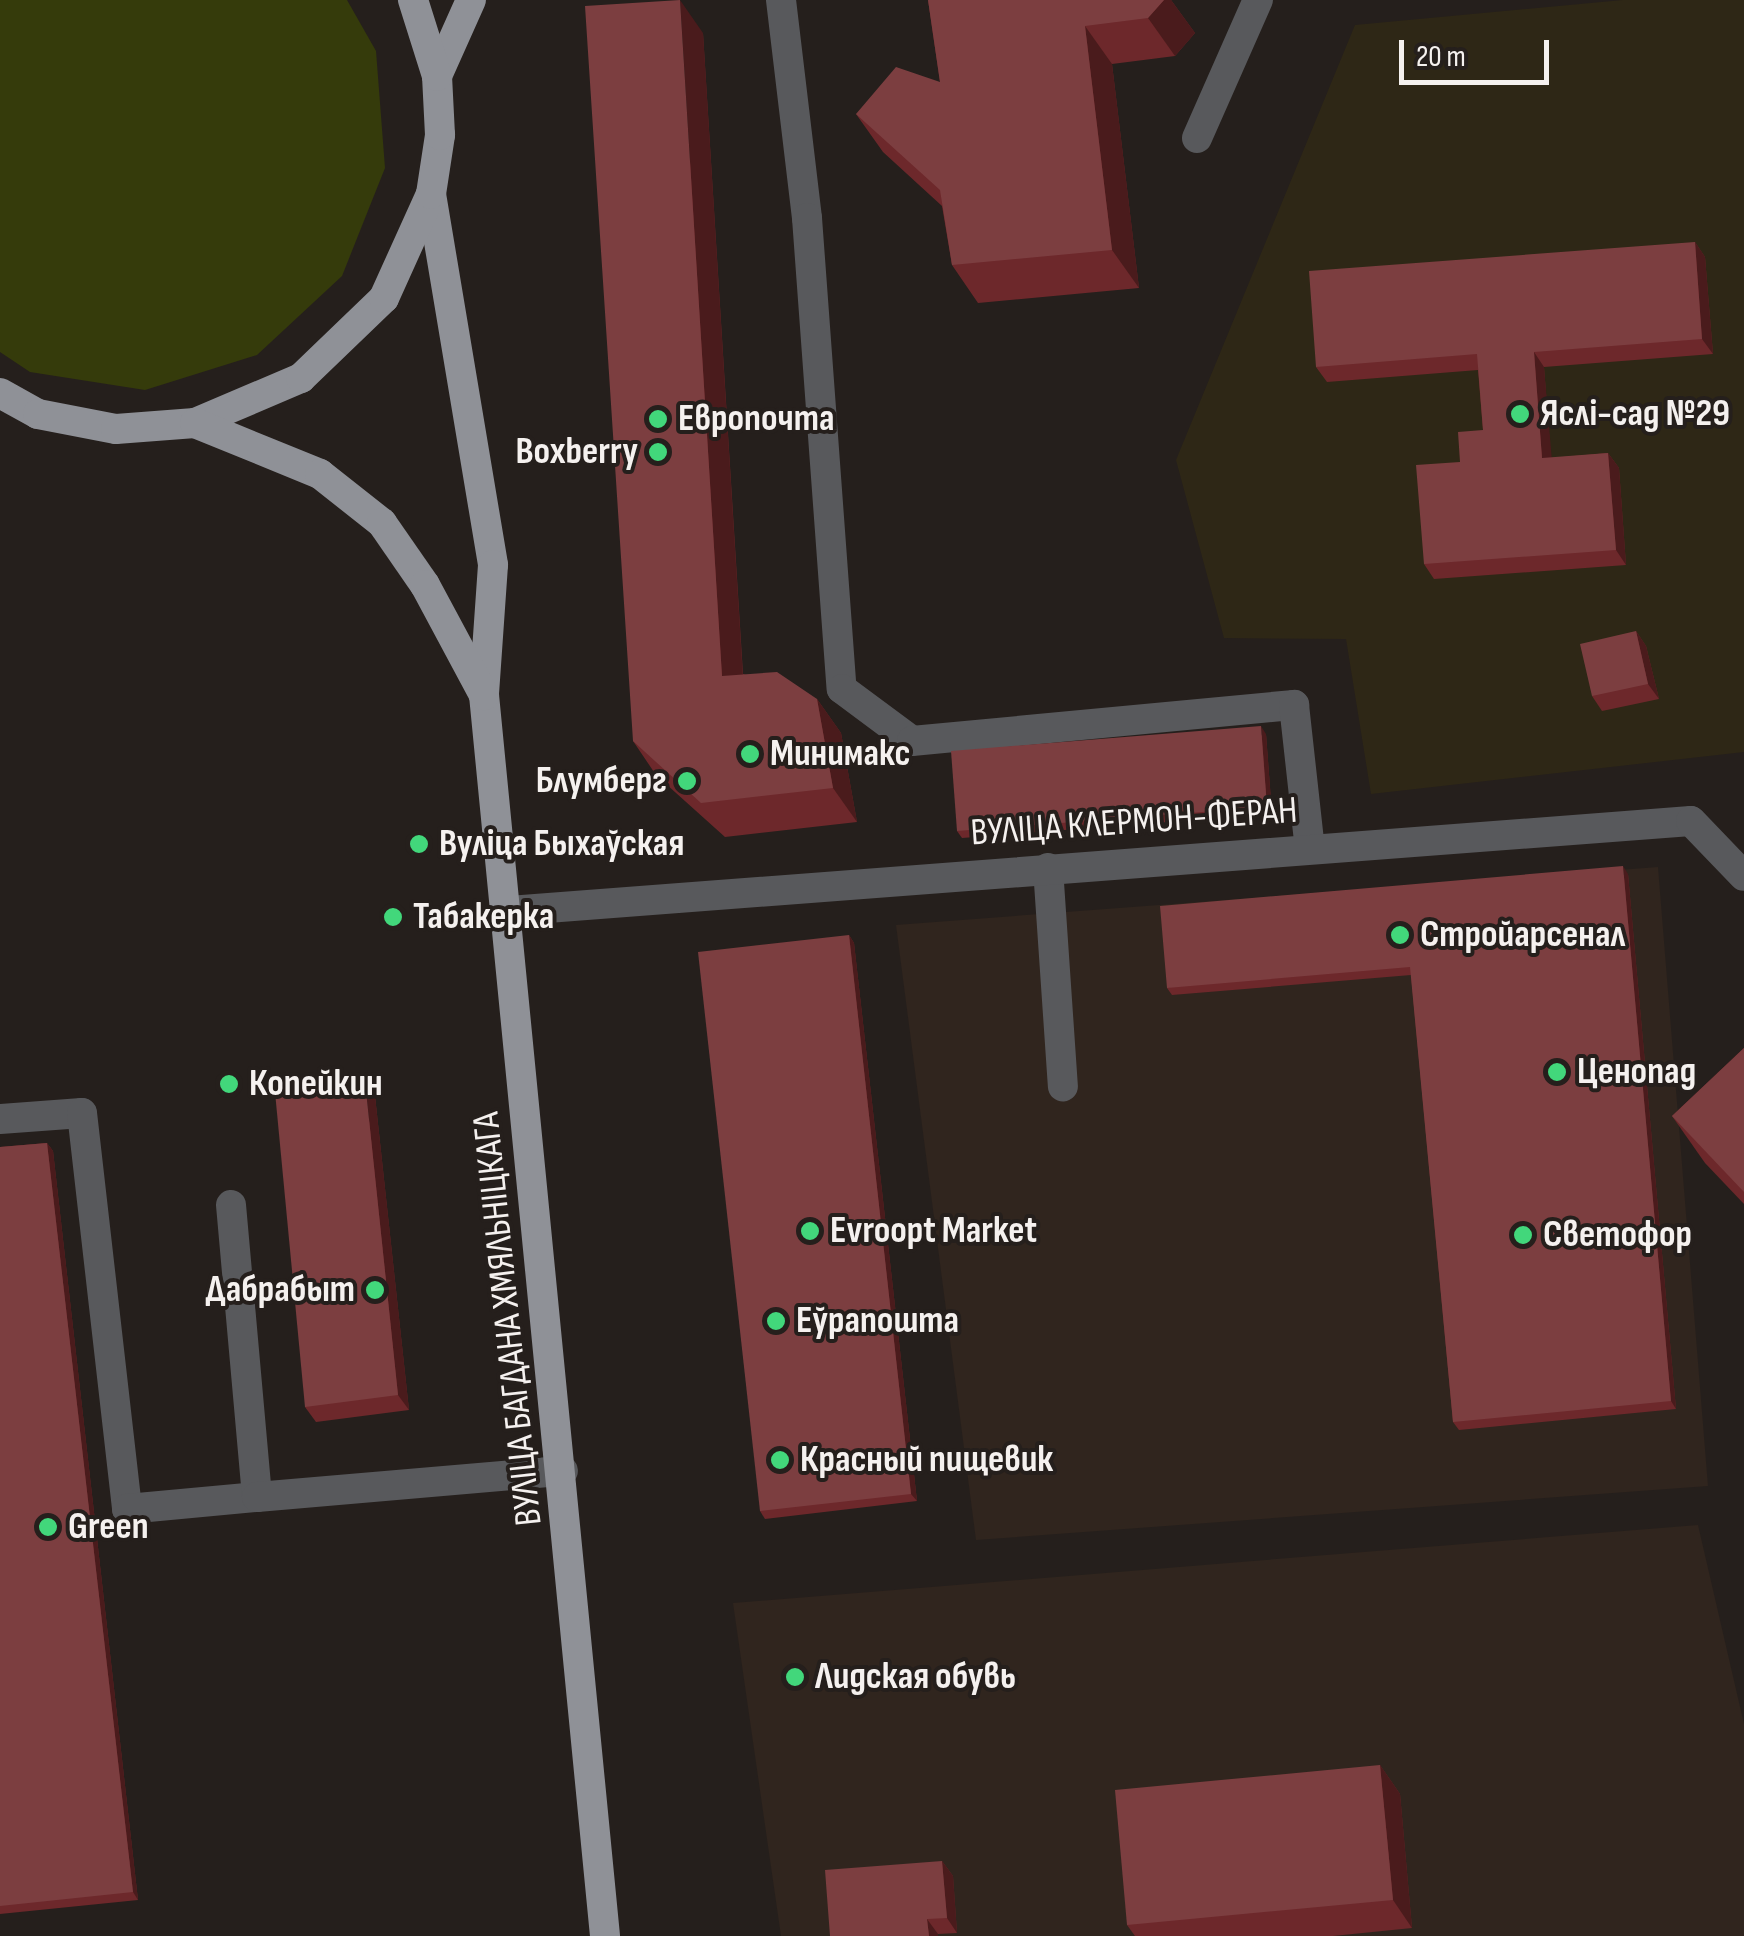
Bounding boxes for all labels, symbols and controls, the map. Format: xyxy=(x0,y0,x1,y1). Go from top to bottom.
scale bar xyxy=(1404,20,1554,82)
text: 20 m xyxy=(1416,39,1466,75)
place label: Яслі-сад №29 xyxy=(1540,391,1730,437)
place label: Европочта xyxy=(678,396,834,442)
marker: Яслі-сад №29 xyxy=(1509,403,1531,425)
marker: Европочта xyxy=(647,408,669,430)
place label: Boxberry xyxy=(516,429,638,475)
marker: Boxberry xyxy=(647,441,669,463)
place label: Минимакс xyxy=(770,731,910,777)
marker: Минимакс xyxy=(739,743,761,765)
place label: Блумберг xyxy=(536,758,667,804)
marker: Блумберг xyxy=(676,770,698,792)
street label: ВУЛІЦА КЛЕРМОН-ФЕРАН xyxy=(969,788,1299,856)
place label: Вуліца Быхаўская xyxy=(439,821,684,867)
marker: Вуліца Быхаўская xyxy=(408,833,430,855)
place label: Табакерка xyxy=(413,894,554,940)
marker: Табакерка xyxy=(382,906,404,928)
place label: Стройарсенал xyxy=(1420,912,1625,958)
marker: Стройарсенал xyxy=(1389,924,1411,946)
place label: Ценопад xyxy=(1577,1049,1696,1095)
place label: Копейкин xyxy=(249,1061,383,1107)
marker: Ценопад xyxy=(1546,1061,1568,1083)
marker: Копейкин xyxy=(218,1073,240,1095)
street label: ВУЛІЦА БАГДАНА ХМЯЛЬНІЦКАГА xyxy=(464,1110,552,1528)
place label: Evroopt Market xyxy=(830,1208,1037,1254)
place label: Светофор xyxy=(1543,1212,1692,1258)
marker: Evroopt Market xyxy=(799,1220,821,1242)
marker: Светофор xyxy=(1512,1224,1534,1246)
place label: Дабрабыт xyxy=(206,1267,355,1313)
marker: Дабрабыт xyxy=(364,1279,386,1301)
place label: Еўрапошта xyxy=(796,1298,959,1344)
marker: Еўрапошта xyxy=(765,1310,787,1332)
place label: Красный пищевик xyxy=(800,1437,1053,1483)
marker: Красный пищевик xyxy=(769,1449,791,1471)
place label: Green xyxy=(68,1504,149,1550)
marker: Green xyxy=(37,1516,59,1538)
place label: Лидская обувь xyxy=(815,1654,1016,1700)
marker: Лидская обувь xyxy=(784,1666,806,1688)

